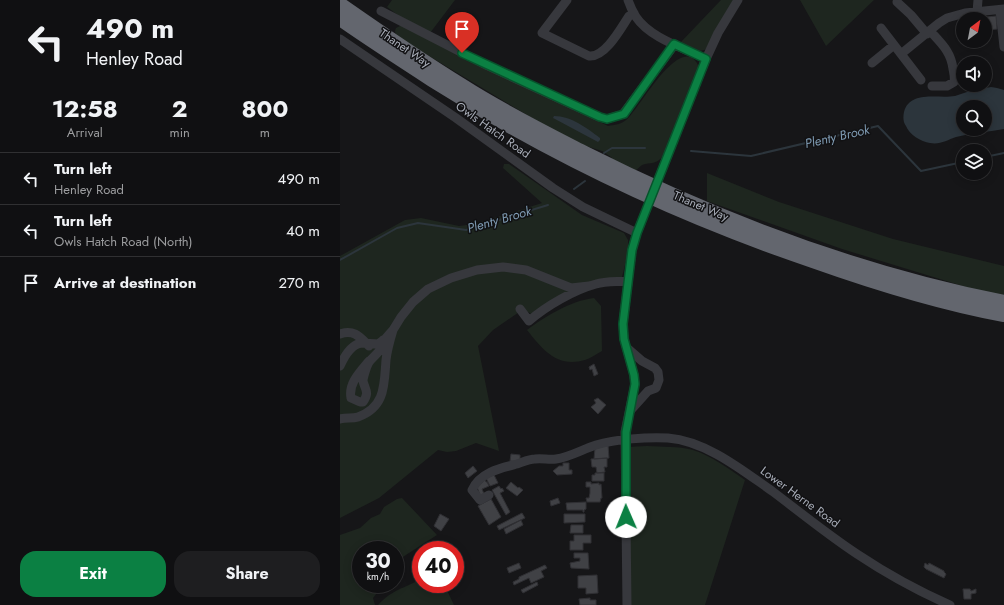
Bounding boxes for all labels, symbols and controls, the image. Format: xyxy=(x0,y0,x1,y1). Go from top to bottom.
text: 490 m xyxy=(86,8,174,49)
pin xyxy=(445,12,479,53)
north arrow xyxy=(956,12,992,48)
map controls xyxy=(956,12,992,180)
icon: left xyxy=(20,16,72,68)
icon: arrive xyxy=(451,18,473,40)
street label: Thanet Way xyxy=(376,24,435,72)
text: Henley Road xyxy=(86,46,183,72)
button: sound xyxy=(956,56,992,92)
text: 12:58 xyxy=(52,91,118,126)
text: 2 xyxy=(172,91,188,126)
text: 800 xyxy=(242,91,288,126)
street label: Owls Hatch Road xyxy=(452,97,534,163)
button: search xyxy=(956,100,992,136)
water label: Plenty Brook xyxy=(803,120,872,153)
text: Arrival xyxy=(67,123,103,142)
text: min xyxy=(170,123,190,142)
text: m xyxy=(260,123,270,142)
button: layers xyxy=(956,144,992,180)
text: Turn left xyxy=(54,158,112,180)
icon: left xyxy=(20,168,42,190)
text: 490 m xyxy=(277,168,320,190)
text: Henley Road xyxy=(54,180,124,199)
street label: Thanet Way xyxy=(671,186,732,226)
water label: Plenty Brook xyxy=(465,201,534,238)
text: Turn left xyxy=(54,210,112,232)
icon: left xyxy=(20,220,42,242)
text: 40 m xyxy=(286,220,320,242)
text: Owls Hatch Road (North) xyxy=(54,232,193,251)
icon: arrive xyxy=(20,272,42,294)
text: Arrive at destination xyxy=(54,272,196,294)
text: 270 m xyxy=(278,272,320,294)
street label: Lower Herne Road xyxy=(756,462,844,532)
position arrow xyxy=(605,496,647,538)
speed limit sign: 40 xyxy=(412,541,464,593)
text: 30 xyxy=(365,547,391,576)
button: Exit xyxy=(20,551,166,597)
button: Share xyxy=(174,551,320,597)
text: km/h xyxy=(367,569,389,584)

